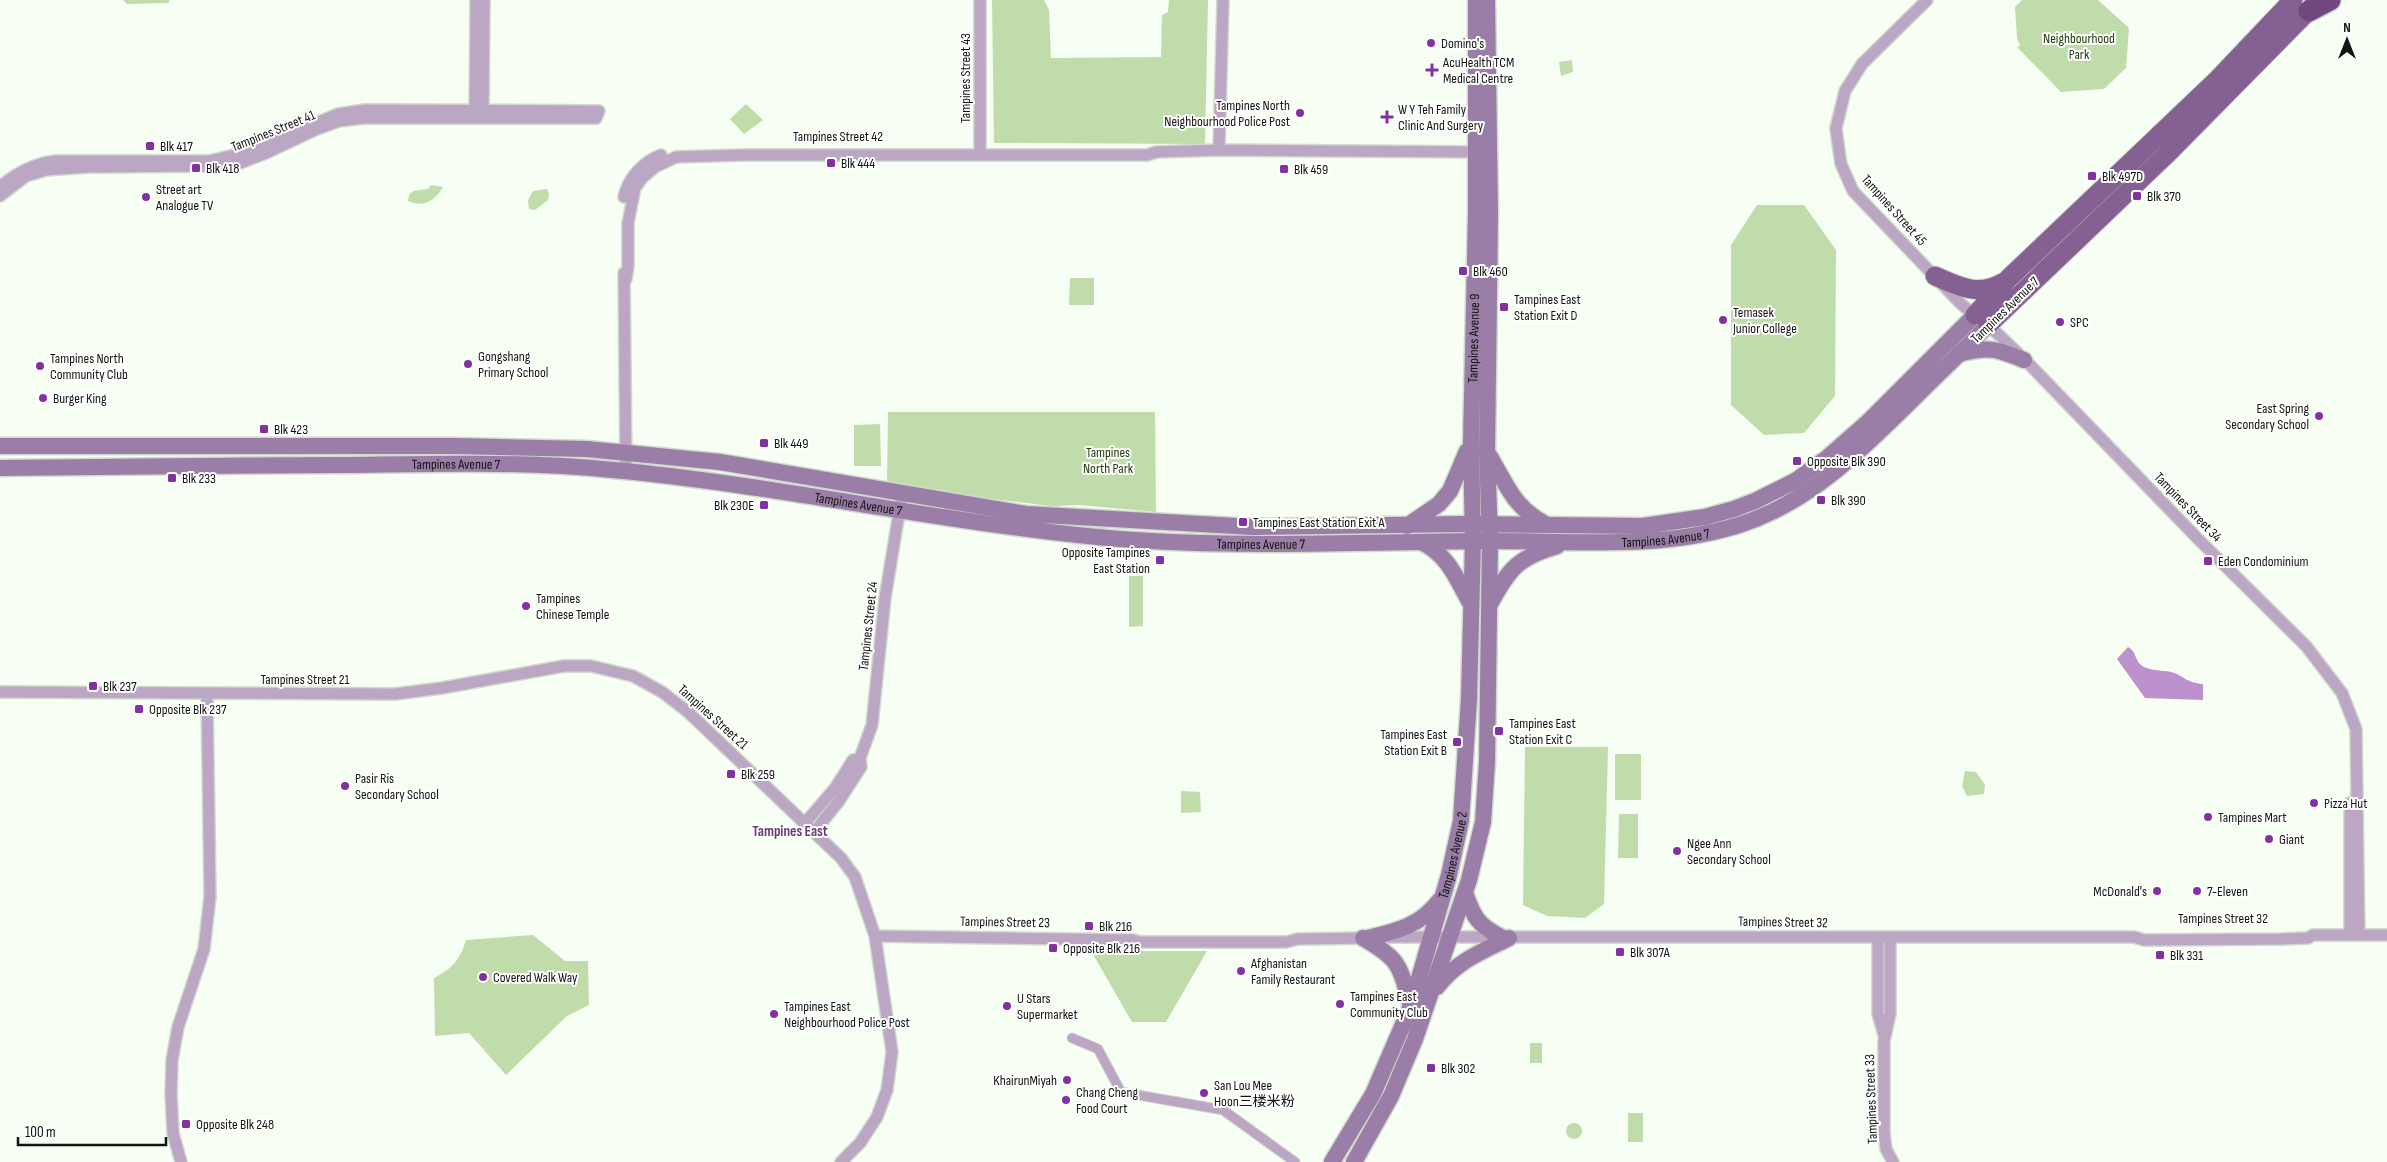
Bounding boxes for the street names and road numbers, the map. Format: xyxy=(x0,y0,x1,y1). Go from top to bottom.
street label: Tampines Street 43 xyxy=(957,33,974,123)
street label: Tampines Street 41 xyxy=(229,106,318,156)
street label: Tampines Street 42 xyxy=(793,128,883,145)
street label: Tampines Street 45 xyxy=(1858,171,1931,249)
street label: Tampines Avenue 7 xyxy=(1967,273,2043,347)
street label: Tampines Avenue 9 xyxy=(1464,294,1483,383)
street label: Tampines Avenue 7 xyxy=(412,455,501,473)
street label: Tampines Street 34 xyxy=(2151,469,2225,545)
street label: Tampines Avenue 7 xyxy=(813,488,904,519)
street label: Tampines Avenue 7 xyxy=(1621,524,1712,551)
street label: Tampines Avenue 7 xyxy=(1216,535,1306,552)
street label: Tampines Street 24 xyxy=(855,580,881,672)
street label: Tampines Street 21 xyxy=(261,671,350,688)
street label: Tampines Street 21 xyxy=(674,681,752,753)
street label: Tampines Avenue 2 xyxy=(1434,811,1470,900)
street label: Tampines Street 32 xyxy=(2178,910,2268,927)
street label: Tampines Street 23 xyxy=(960,913,1050,931)
street label: Tampines Street 32 xyxy=(1738,913,1828,931)
street label: Tampines Street 33 xyxy=(1861,1054,1881,1144)

